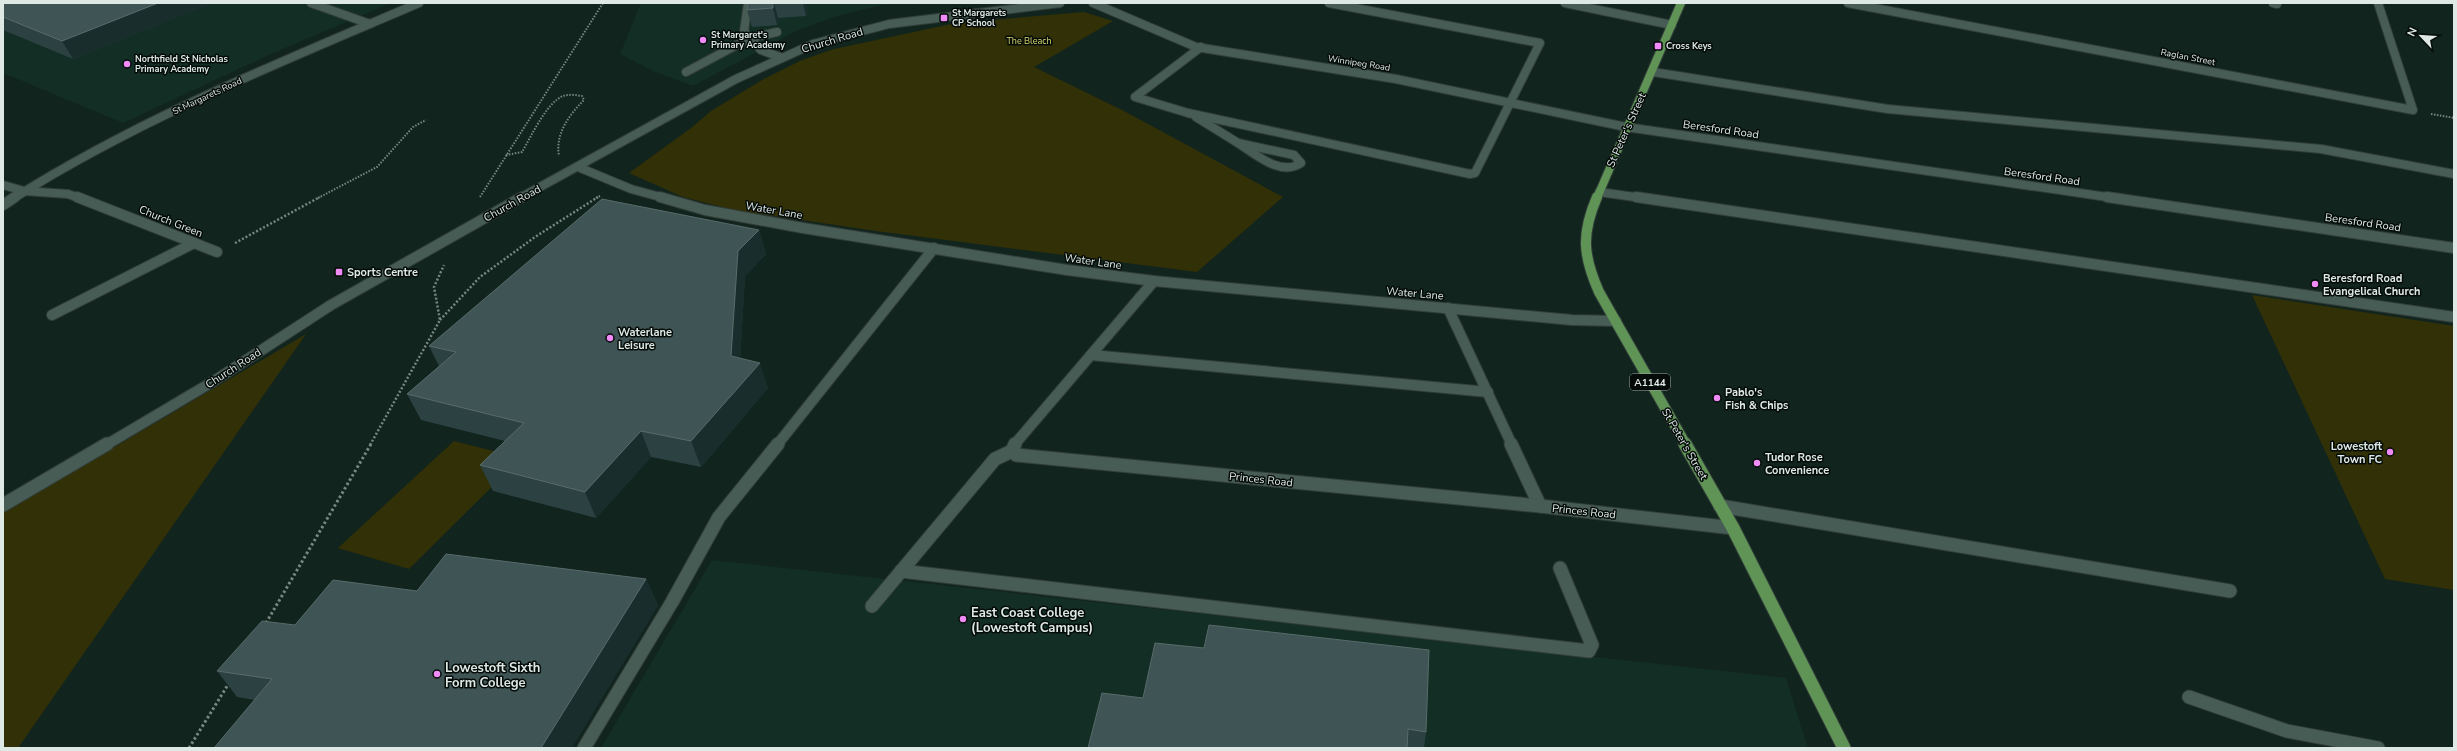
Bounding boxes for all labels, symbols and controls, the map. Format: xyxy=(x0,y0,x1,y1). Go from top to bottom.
place label: St Margarets CP School xyxy=(952,7,1007,29)
marker: St Margarets CP School xyxy=(939,13,949,23)
north arrow xyxy=(2401,16,2441,56)
street label: Church Road xyxy=(800,24,865,57)
text: N xyxy=(2404,25,2421,39)
place label: St Margaret's Primary Academy xyxy=(711,29,785,51)
marker: St Margaret's Primary Academy xyxy=(698,35,708,45)
park label: The Bleach xyxy=(1006,35,1052,47)
place label: Cross Keys xyxy=(1666,40,1712,52)
marker: Cross Keys xyxy=(1653,41,1663,51)
street label: Raglan Street xyxy=(2160,46,2217,68)
street label: Winnipeg Road xyxy=(1327,52,1391,74)
place label: Northfield St Nicholas Primary Academy xyxy=(135,53,228,75)
marker: Northfield St Nicholas Primary Academy xyxy=(122,59,132,69)
street label: St Margarets Road xyxy=(170,75,244,117)
street label: St Peter's Street xyxy=(1603,90,1650,170)
street label: Beresford Road xyxy=(1682,117,1760,142)
street label: Beresford Road xyxy=(2003,164,2081,189)
street label: Church Road xyxy=(481,181,544,225)
street label: Water Lane xyxy=(744,198,804,223)
street label: Church Green xyxy=(137,202,205,241)
street label: Beresford Road xyxy=(2324,210,2402,235)
street label: Water Lane xyxy=(1063,250,1123,273)
place label: Sports Centre xyxy=(347,265,418,280)
marker: Sports Centre xyxy=(334,267,344,277)
place label: Beresford Road Evangelical Church xyxy=(2323,271,2420,299)
marker: Beresford Road Evangelical Church xyxy=(2310,279,2320,289)
street label: Water Lane xyxy=(1386,284,1444,303)
place label: Waterlane Leisure xyxy=(618,325,672,353)
marker: Waterlane Leisure xyxy=(605,333,615,343)
street label: Church Road xyxy=(203,345,264,392)
road number: A1144 xyxy=(1630,374,1670,390)
place label: Pablo's Fish & Chips xyxy=(1725,385,1788,413)
marker: Pablo's Fish & Chips xyxy=(1712,393,1722,403)
street label: St Peter's Street xyxy=(1658,406,1711,483)
place label: Lowestoft Town FC xyxy=(2331,439,2383,467)
marker: Lowestoft Town FC xyxy=(2385,447,2395,457)
place label: Tudor Rose Convenience xyxy=(1765,450,1829,478)
marker: Tudor Rose Convenience xyxy=(1752,458,1762,468)
street label: Princes Road xyxy=(1228,469,1294,490)
street label: Princes Road xyxy=(1551,501,1617,522)
place label: East Coast College (Lowestoft Campus) xyxy=(971,604,1093,637)
marker: East Coast College (Lowestoft Campus) xyxy=(958,614,968,624)
place label: Lowestoft Sixth Form College xyxy=(445,659,540,692)
marker: Lowestoft Sixth Form College xyxy=(432,669,442,679)

